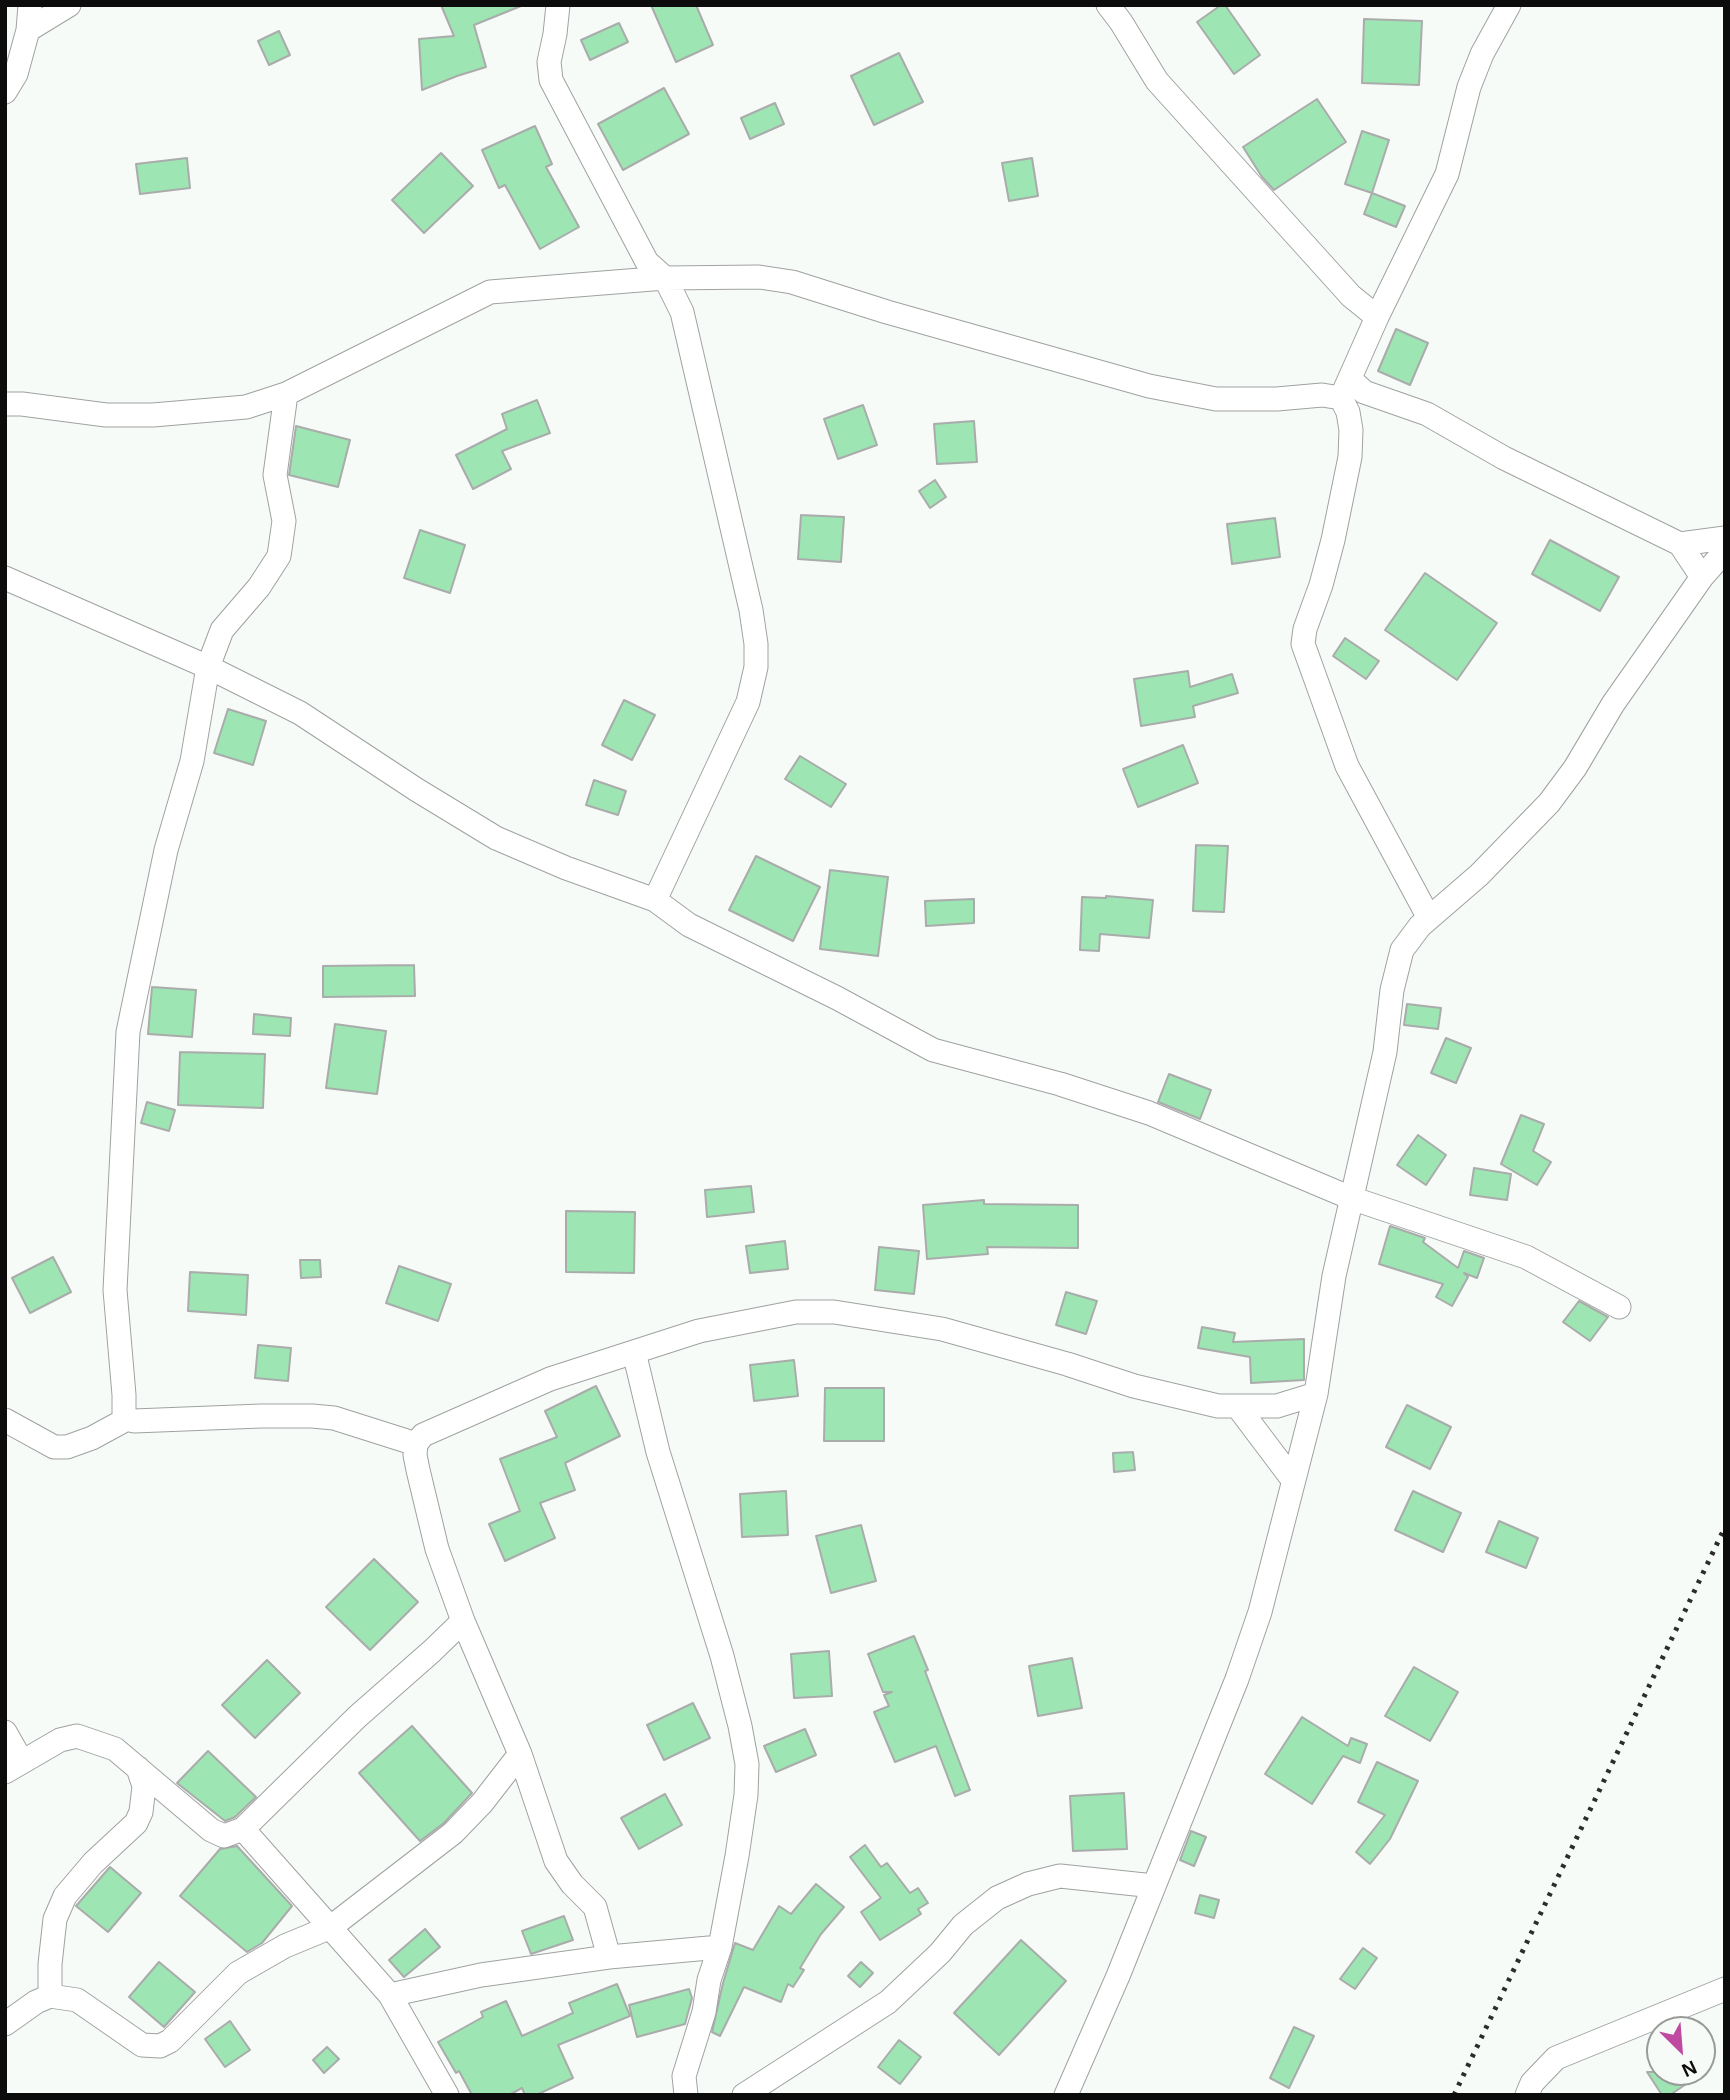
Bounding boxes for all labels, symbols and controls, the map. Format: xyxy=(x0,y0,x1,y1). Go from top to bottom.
north arrow xyxy=(1646,2016,1716,2086)
text: N xyxy=(1679,2056,1700,2081)

